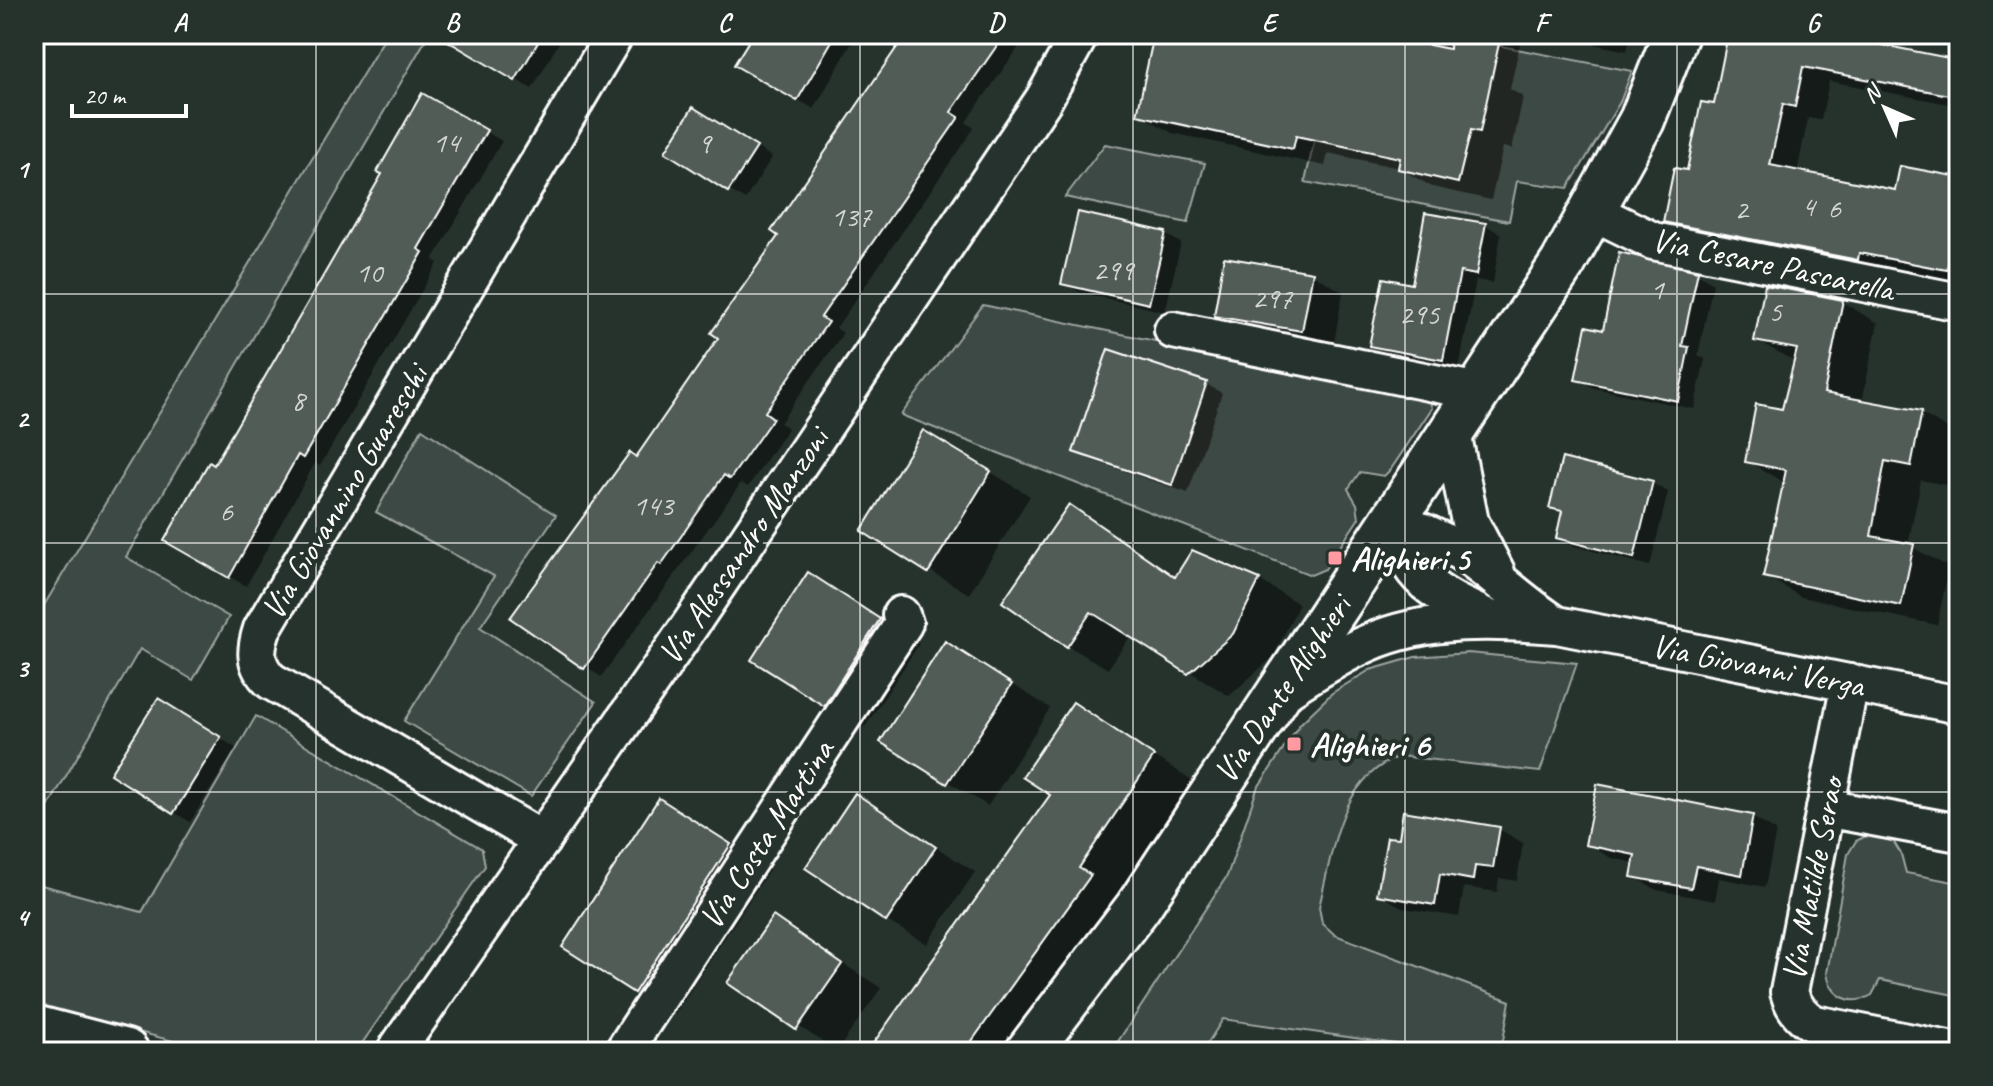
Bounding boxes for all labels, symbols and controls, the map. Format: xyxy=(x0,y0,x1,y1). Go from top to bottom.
text: A xyxy=(173,6,188,39)
text: B xyxy=(445,6,461,39)
text: C xyxy=(718,6,734,39)
text: D xyxy=(988,6,1006,39)
text: E xyxy=(1262,6,1280,39)
text: F xyxy=(1535,6,1553,39)
text: G xyxy=(1807,6,1823,39)
scale bar xyxy=(72,68,186,118)
north arrow xyxy=(1845,68,1925,148)
text: N xyxy=(1857,77,1889,109)
text: 20 m xyxy=(84,81,127,111)
house number: 14 xyxy=(433,123,462,161)
house number: 9 xyxy=(697,124,713,162)
text: 1 xyxy=(16,153,31,186)
house number: 4 xyxy=(1801,187,1817,225)
house number: 6 xyxy=(1827,189,1842,227)
house number: 2 xyxy=(1734,190,1750,228)
house number: 137 xyxy=(831,197,873,235)
street label: Via Cesare Pascarella xyxy=(1648,217,1901,311)
house number: 299 xyxy=(1093,251,1136,289)
house number: 10 xyxy=(356,253,385,291)
house number: 1 xyxy=(1650,270,1665,308)
house number: 297 xyxy=(1252,279,1294,317)
house number: 5 xyxy=(1768,292,1783,330)
house number: 295 xyxy=(1399,295,1441,333)
street label: Via Giovannino Guareschi xyxy=(251,354,439,627)
house number: 8 xyxy=(291,381,307,419)
text: 2 xyxy=(16,402,30,435)
street label: Via Alessandro Manzoni xyxy=(648,417,840,672)
house number: 143 xyxy=(633,486,676,524)
house number: 6 xyxy=(219,492,234,530)
place label: Alighieri 5 xyxy=(1351,537,1473,580)
marker: Alighieri 5 xyxy=(1326,549,1344,567)
street label: Via Dante Alighieri xyxy=(1204,584,1363,791)
street label: Via Giovanni Verga xyxy=(1648,623,1870,707)
text: 3 xyxy=(16,652,30,685)
place label: Alighieri 6 xyxy=(1310,723,1432,766)
street label: Via Costa Martina xyxy=(689,729,844,937)
marker: Alighieri 6 xyxy=(1285,735,1303,753)
street label: Via Matilde Serao xyxy=(1771,770,1854,984)
text: 4 xyxy=(16,901,31,934)

